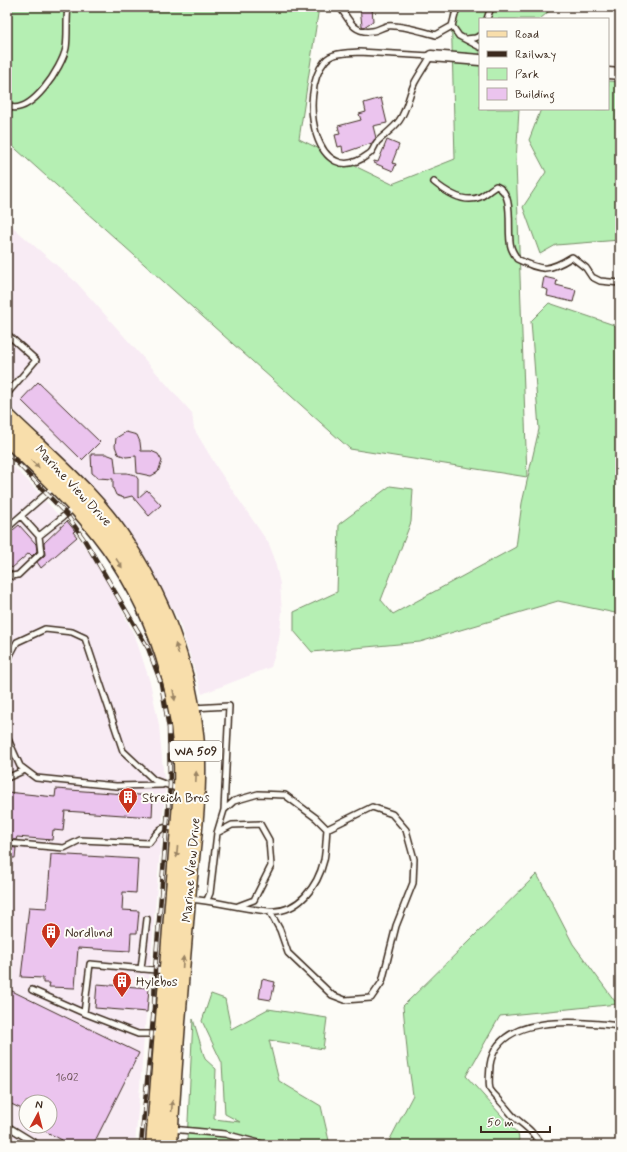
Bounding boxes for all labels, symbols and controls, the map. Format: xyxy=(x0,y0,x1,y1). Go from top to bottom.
legend xyxy=(479,18,609,110)
text: Road xyxy=(515,27,539,43)
text: Railway xyxy=(515,47,557,63)
text: Park xyxy=(515,67,539,83)
text: Building xyxy=(515,87,555,104)
street label: Marine View Drive xyxy=(31,442,115,530)
one-way arrow xyxy=(30,459,40,469)
one-way arrow xyxy=(115,558,123,568)
one-way arrow xyxy=(174,643,180,655)
one-way arrow xyxy=(171,689,177,701)
road number: WA 509 xyxy=(170,741,222,761)
one-way arrow xyxy=(193,771,200,783)
building icon: Streich Bros xyxy=(117,786,139,814)
place label: Streich Bros xyxy=(142,790,210,807)
street label: Marine View Drive xyxy=(178,817,205,923)
one-way arrow xyxy=(173,846,180,858)
building icon: Nordlund xyxy=(40,921,62,949)
place label: Nordlund xyxy=(65,925,113,942)
one-way arrow xyxy=(179,956,186,969)
building icon: Hylebos xyxy=(111,970,133,998)
place label: Hylebos xyxy=(136,974,178,991)
house number: 1602 xyxy=(55,1071,79,1085)
north arrow xyxy=(18,1094,58,1134)
text: N xyxy=(35,1098,44,1112)
one-way arrow xyxy=(168,1100,175,1112)
scale bar xyxy=(481,1108,550,1134)
text: 50 m xyxy=(487,1115,514,1131)

